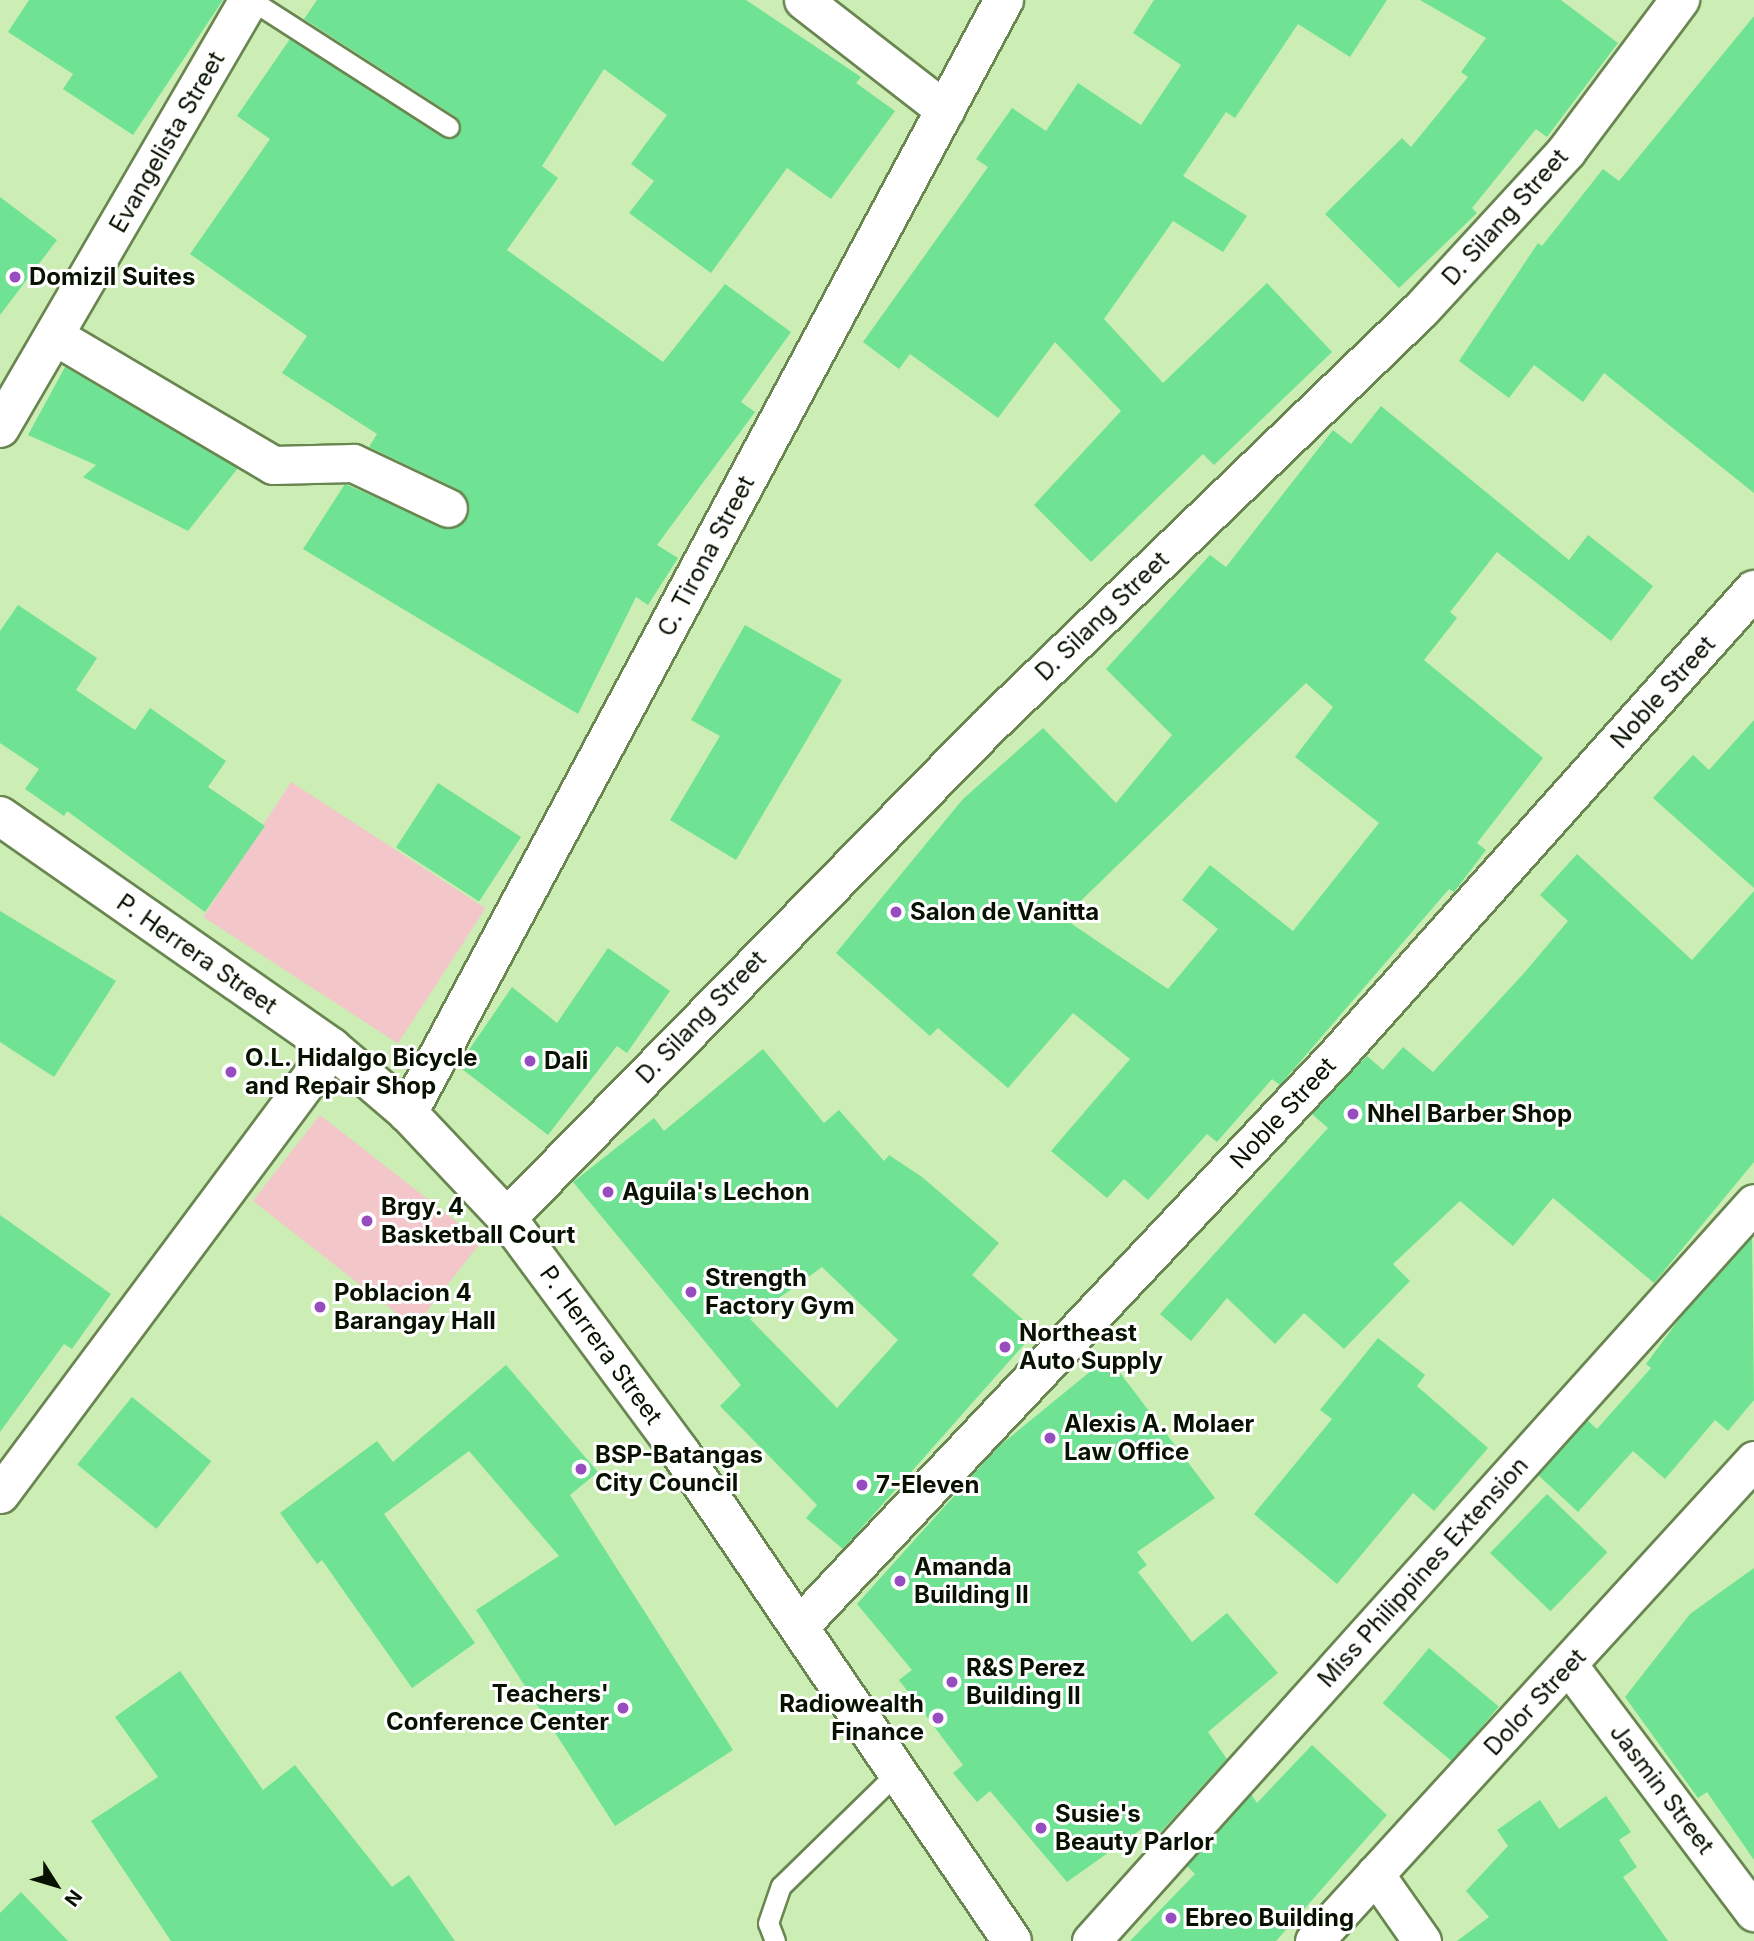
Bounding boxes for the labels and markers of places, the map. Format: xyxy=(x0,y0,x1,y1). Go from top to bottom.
place label: Domizil Suites xyxy=(29,263,195,291)
marker: Domizil Suites xyxy=(7,269,23,285)
place label: Salon de Vanitta xyxy=(910,898,1099,926)
marker: Salon de Vanitta xyxy=(888,904,904,920)
place label: O.L. Hidalgo Bicycle and Repair Shop xyxy=(245,1044,478,1100)
place label: Dali xyxy=(544,1047,588,1075)
marker: Dali xyxy=(522,1053,538,1069)
marker: O.L. Hidalgo Bicycle and Repair Shop xyxy=(223,1064,239,1080)
place label: Nhel Barber Shop xyxy=(1367,1100,1572,1128)
marker: Nhel Barber Shop xyxy=(1345,1106,1361,1122)
place label: Aguila's Lechon xyxy=(622,1178,810,1206)
marker: Aguila's Lechon xyxy=(600,1184,616,1200)
place label: Brgy. 4 Basketball Court xyxy=(381,1193,575,1249)
marker: Brgy. 4 Basketball Court xyxy=(359,1213,375,1229)
place label: Strength Factory Gym xyxy=(705,1264,855,1320)
place label: Poblacion 4 Barangay Hall xyxy=(334,1279,496,1335)
marker: Strength Factory Gym xyxy=(683,1284,699,1300)
marker: Poblacion 4 Barangay Hall xyxy=(312,1299,328,1315)
place label: Northeast Auto Supply xyxy=(1019,1319,1163,1375)
marker: Northeast Auto Supply xyxy=(997,1339,1013,1355)
place label: Alexis A. Molaer Law Office xyxy=(1064,1410,1255,1466)
marker: Alexis A. Molaer Law Office xyxy=(1042,1430,1058,1446)
place label: BSP-Batangas City Council xyxy=(595,1441,763,1497)
marker: BSP-Batangas City Council xyxy=(573,1461,589,1477)
place label: 7-Eleven xyxy=(876,1471,979,1499)
marker: 7-Eleven xyxy=(854,1477,870,1493)
place label: Amanda Building II xyxy=(914,1553,1029,1609)
marker: Amanda Building II xyxy=(892,1573,908,1589)
place label: R&S Perez Building II xyxy=(966,1654,1086,1710)
marker: R&S Perez Building II xyxy=(944,1674,960,1690)
place label: Teachers' Conference Center xyxy=(386,1680,609,1736)
place label: Radiowealth Finance xyxy=(779,1690,924,1746)
marker: Teachers' Conference Center xyxy=(615,1700,631,1716)
marker: Radiowealth Finance xyxy=(930,1710,946,1726)
place label: Susie's Beauty Parlor xyxy=(1055,1800,1214,1856)
marker: Susie's Beauty Parlor xyxy=(1033,1820,1049,1836)
place label: Ebreo Building xyxy=(1185,1904,1354,1932)
marker: Ebreo Building xyxy=(1163,1910,1179,1926)

